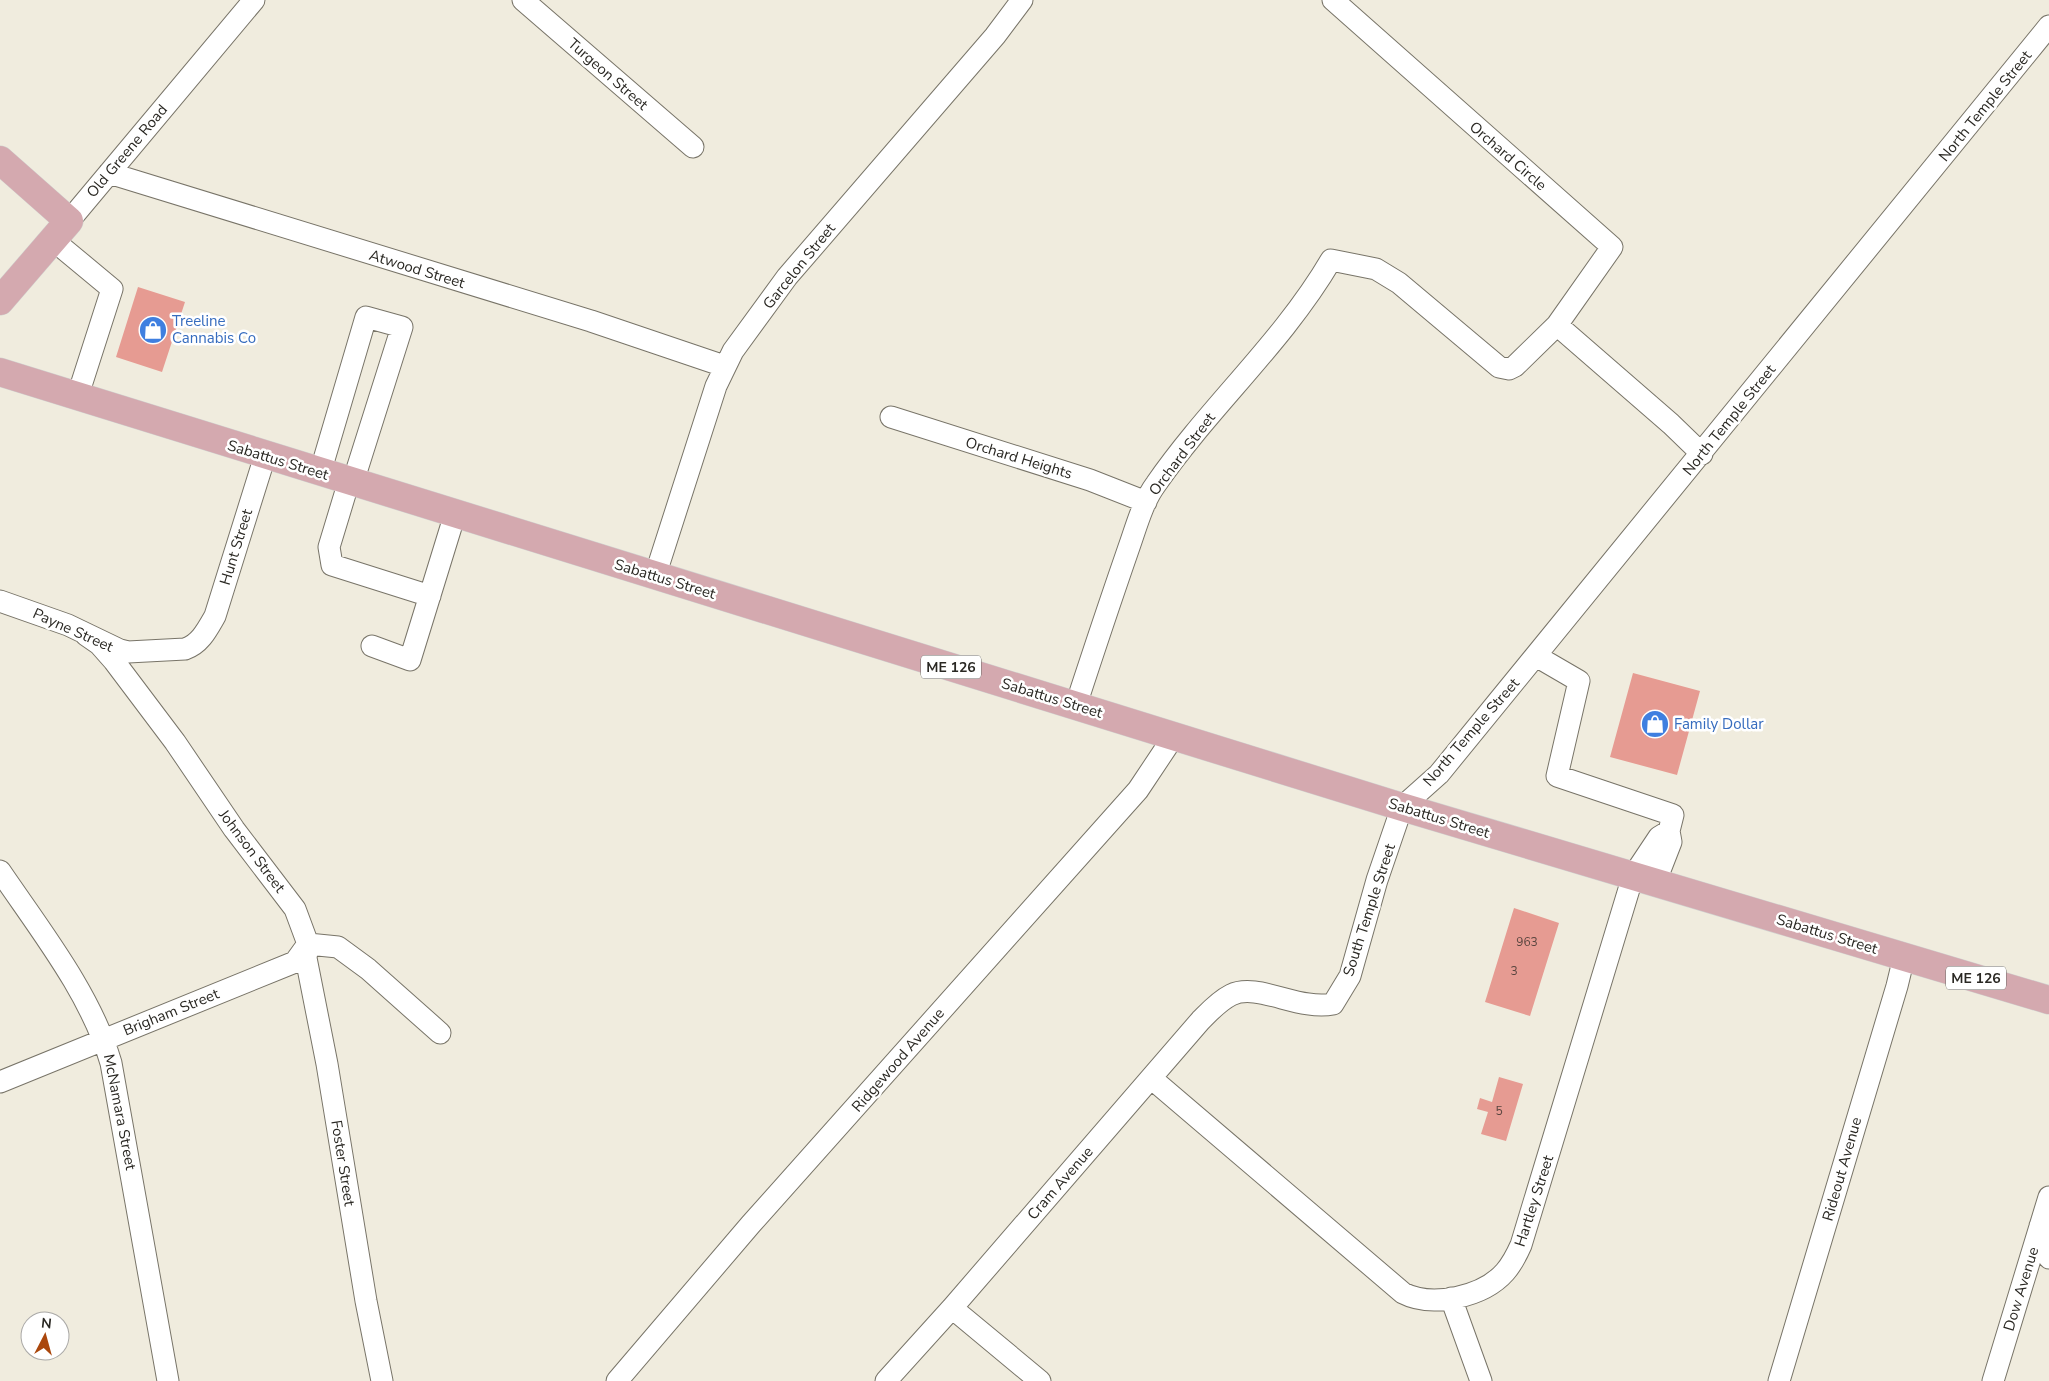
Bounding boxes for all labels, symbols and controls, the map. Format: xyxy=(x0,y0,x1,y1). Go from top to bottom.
street label: Turgeon Street xyxy=(564,34,653,115)
street label: North Temple Street xyxy=(1934,46,2036,166)
street label: Old Greene Road xyxy=(82,100,172,202)
street label: Orchard Circle xyxy=(1465,117,1551,195)
street label: Garcelon Street xyxy=(758,218,840,313)
street label: Atwood Street xyxy=(367,245,468,293)
place label: Treeline Cannabis Co xyxy=(172,311,256,348)
shop icon: Treeline Cannabis Co xyxy=(138,315,168,345)
street label: North Temple Street xyxy=(1678,360,1780,480)
street label: Orchard Street xyxy=(1144,408,1220,500)
street label: Orchard Heights xyxy=(963,432,1075,484)
street label: Sabattus Street xyxy=(225,435,332,485)
street label: Hunt Street xyxy=(215,506,257,587)
street label: Sabattus Street xyxy=(612,554,719,604)
street label: Payne Street xyxy=(30,603,117,657)
road number: ME 126 xyxy=(921,656,981,679)
street label: Sabattus Street xyxy=(999,673,1106,723)
street label: North Temple Street xyxy=(1418,673,1524,790)
shop icon: Family Dollar xyxy=(1640,709,1670,739)
place label: Family Dollar xyxy=(1674,714,1764,734)
street label: Sabattus Street xyxy=(1386,793,1493,843)
street label: Johnson Street xyxy=(214,805,290,897)
street label: South Temple Street xyxy=(1338,840,1400,979)
street label: Sabattus Street xyxy=(1774,909,1881,959)
house number: 963 xyxy=(1516,934,1538,950)
house number: 3 xyxy=(1510,963,1518,979)
road number: ME 126 xyxy=(1946,966,2006,990)
street label: Brigham Street xyxy=(120,983,223,1040)
street label: Ridgewood Avenue xyxy=(847,1004,949,1116)
street label: McNamara Street xyxy=(99,1052,141,1172)
house number: 5 xyxy=(1495,1103,1503,1119)
street label: Rideout Avenue xyxy=(1818,1115,1866,1223)
street label: Foster Street xyxy=(326,1119,360,1208)
street label: Cram Avenue xyxy=(1023,1142,1097,1224)
street label: Hartley Street xyxy=(1510,1152,1558,1249)
street label: Dow Avenue xyxy=(1999,1245,2043,1333)
north arrow xyxy=(20,1311,70,1361)
text: N xyxy=(40,1314,53,1334)

